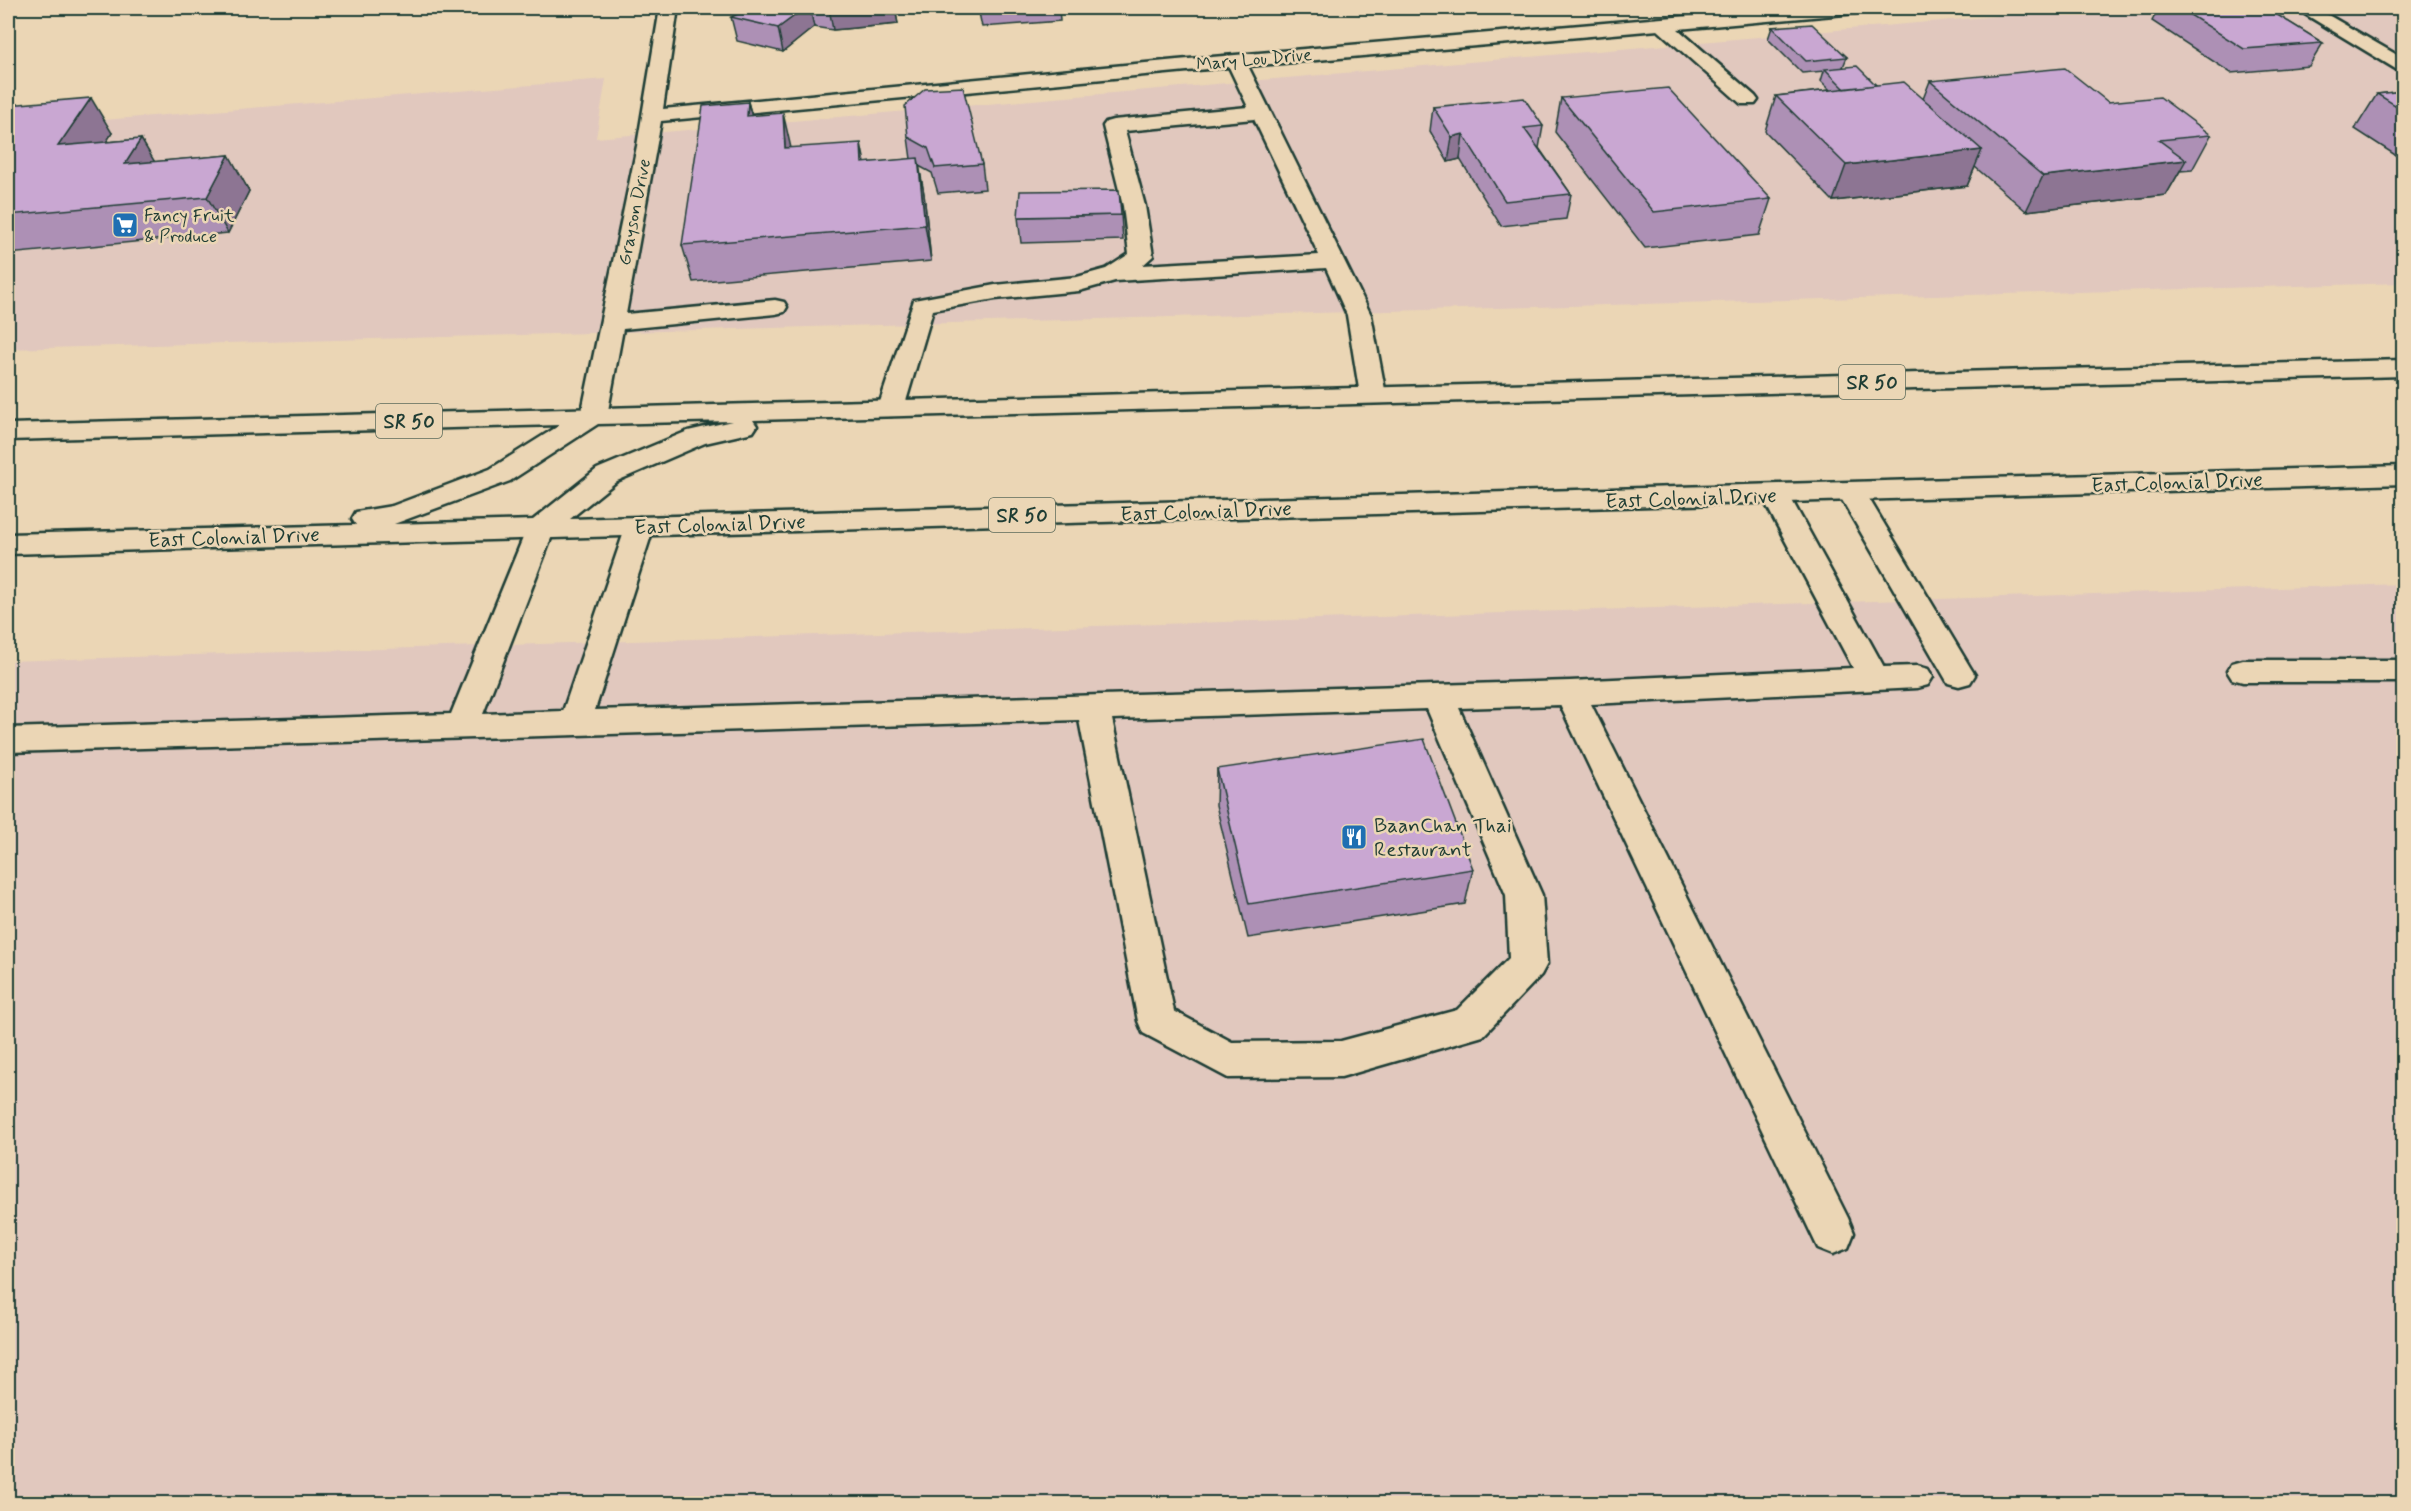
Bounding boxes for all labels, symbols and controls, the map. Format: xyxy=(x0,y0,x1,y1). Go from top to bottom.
street label: Mary Lou Drive xyxy=(1195,43,1313,77)
street label: Grayson Drive xyxy=(613,157,657,268)
place label: Fancy Fruit & Produce xyxy=(144,204,235,249)
supermarket icon: Fancy Fruit & Produce xyxy=(110,210,140,240)
road number: SR 50 xyxy=(1839,365,1905,399)
road number: SR 50 xyxy=(376,404,442,438)
street label: East Colonial Drive xyxy=(2091,466,2263,500)
street label: East Colonial Drive xyxy=(1605,482,1777,516)
street label: East Colonial Drive xyxy=(1120,495,1292,529)
road number: SR 50 xyxy=(989,498,1055,532)
street label: East Colonial Drive xyxy=(634,508,806,542)
street label: East Colonial Drive xyxy=(148,521,320,555)
place label: BaanChan Thai Restaurant xyxy=(1374,812,1512,864)
restaurant icon: BaanChan Thai Restaurant xyxy=(1339,822,1369,852)

